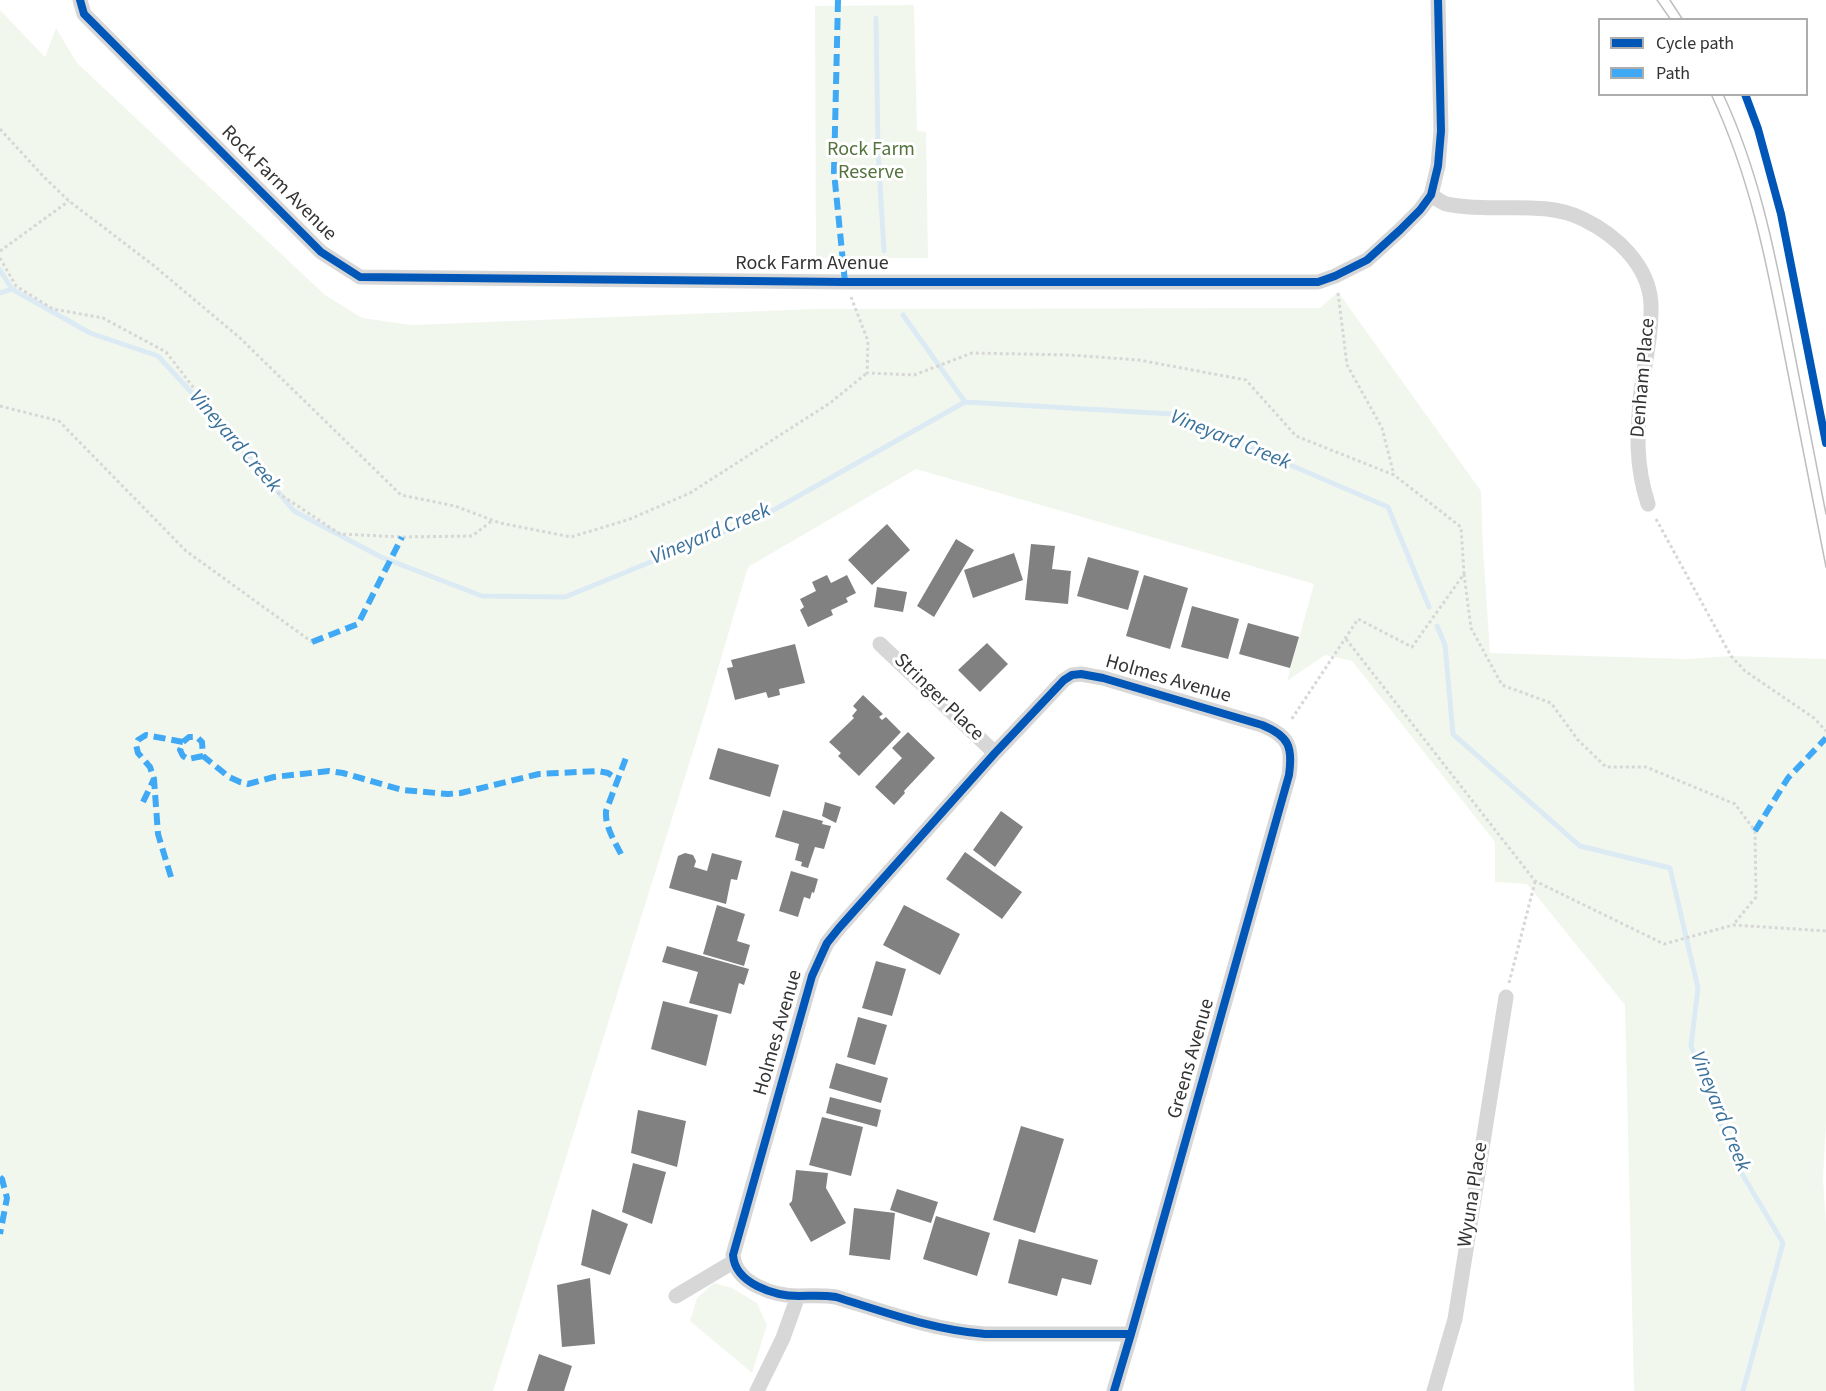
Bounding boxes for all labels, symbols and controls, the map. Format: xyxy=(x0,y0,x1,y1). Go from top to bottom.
legend xyxy=(1598,18,1808,96)
text: Cycle path xyxy=(1656,31,1734,56)
text: Path xyxy=(1656,61,1690,86)
street label: Rock Farm Avenue xyxy=(215,121,341,247)
park label: Rock Farm Reserve xyxy=(827,139,915,186)
street label: Rock Farm Avenue xyxy=(735,253,889,277)
street label: Denham Place xyxy=(1627,317,1661,439)
water label: Vineyard Creek xyxy=(183,385,285,499)
water label: Vineyard Creek xyxy=(1166,405,1294,477)
water label: Vineyard Creek xyxy=(647,498,775,572)
street label: Stringer Place xyxy=(888,649,988,747)
street label: Holmes Avenue xyxy=(1102,651,1234,709)
street label: Holmes Avenue xyxy=(750,967,808,1099)
street label: Greens Avenue xyxy=(1163,996,1221,1122)
water label: Vineyard Creek xyxy=(1683,1048,1755,1176)
street label: Wyuna Place xyxy=(1454,1141,1494,1249)

